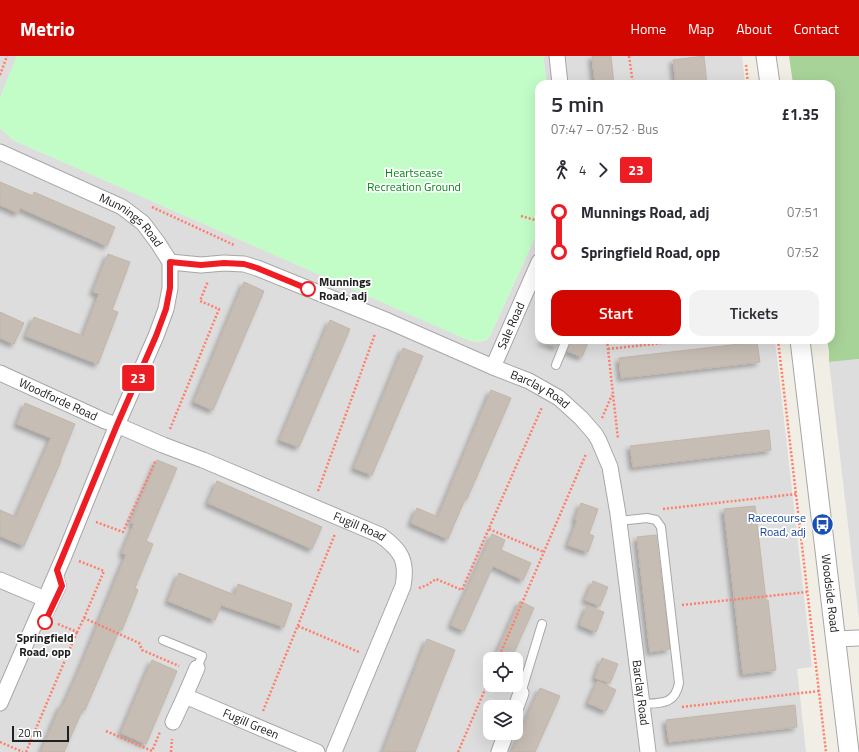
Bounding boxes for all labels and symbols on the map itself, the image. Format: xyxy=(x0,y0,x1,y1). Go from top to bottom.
park label: Heartsease Recreation Ground xyxy=(367,163,461,196)
street label: Munnings Road xyxy=(96,188,168,251)
place label: Munnings Road, adj xyxy=(319,272,371,305)
marker: Munnings Road, adj xyxy=(300,281,316,297)
street label: Sale Road xyxy=(492,299,529,352)
line badge: 23 xyxy=(120,365,156,391)
street label: Barclay Road xyxy=(508,365,575,413)
street label: Woodforde Road xyxy=(16,373,101,425)
street label: Fugill Road xyxy=(330,506,390,546)
place label: Racecourse Road, adj xyxy=(748,508,806,541)
bus stop icon: Racecourse Road, adj xyxy=(809,512,835,538)
street label: Woodside Road xyxy=(817,553,845,633)
marker: Springfield Road, opp xyxy=(37,614,53,630)
place label: Springfield Road, opp xyxy=(17,628,74,661)
street label: Barclay Road xyxy=(627,659,655,727)
street label: Fugill Green xyxy=(220,703,282,744)
scale bar xyxy=(12,724,69,743)

